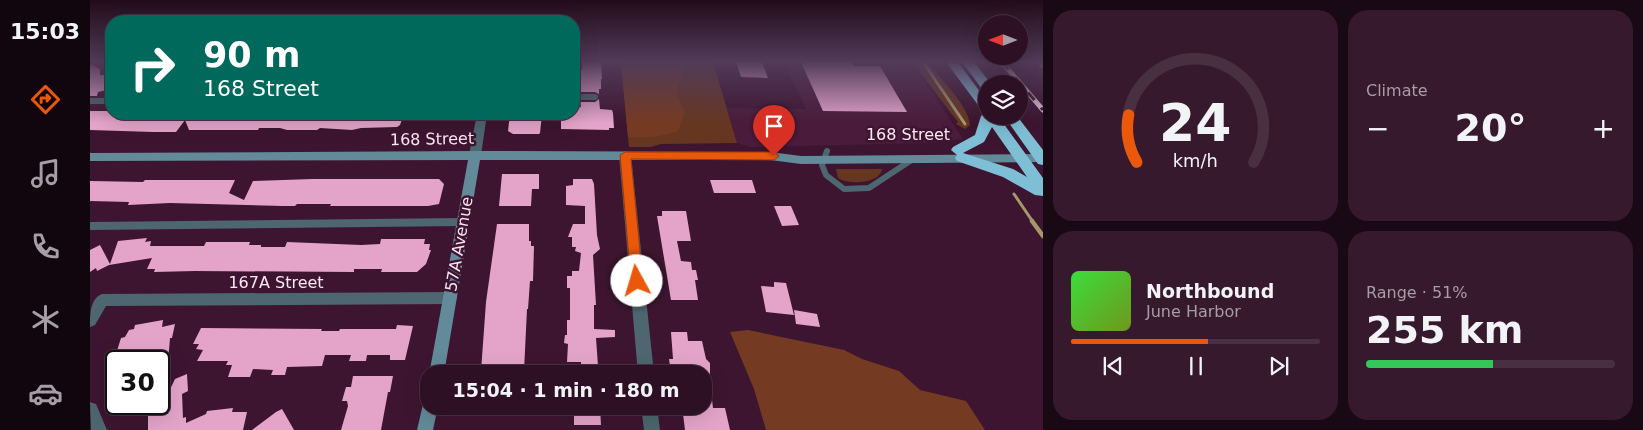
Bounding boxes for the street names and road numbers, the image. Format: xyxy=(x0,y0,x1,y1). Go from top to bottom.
street label: 168 Street xyxy=(866,125,950,144)
street label: 168 Street xyxy=(390,129,474,149)
street label: 57A Avenue xyxy=(441,195,477,293)
street label: 167A Street xyxy=(228,273,324,292)

